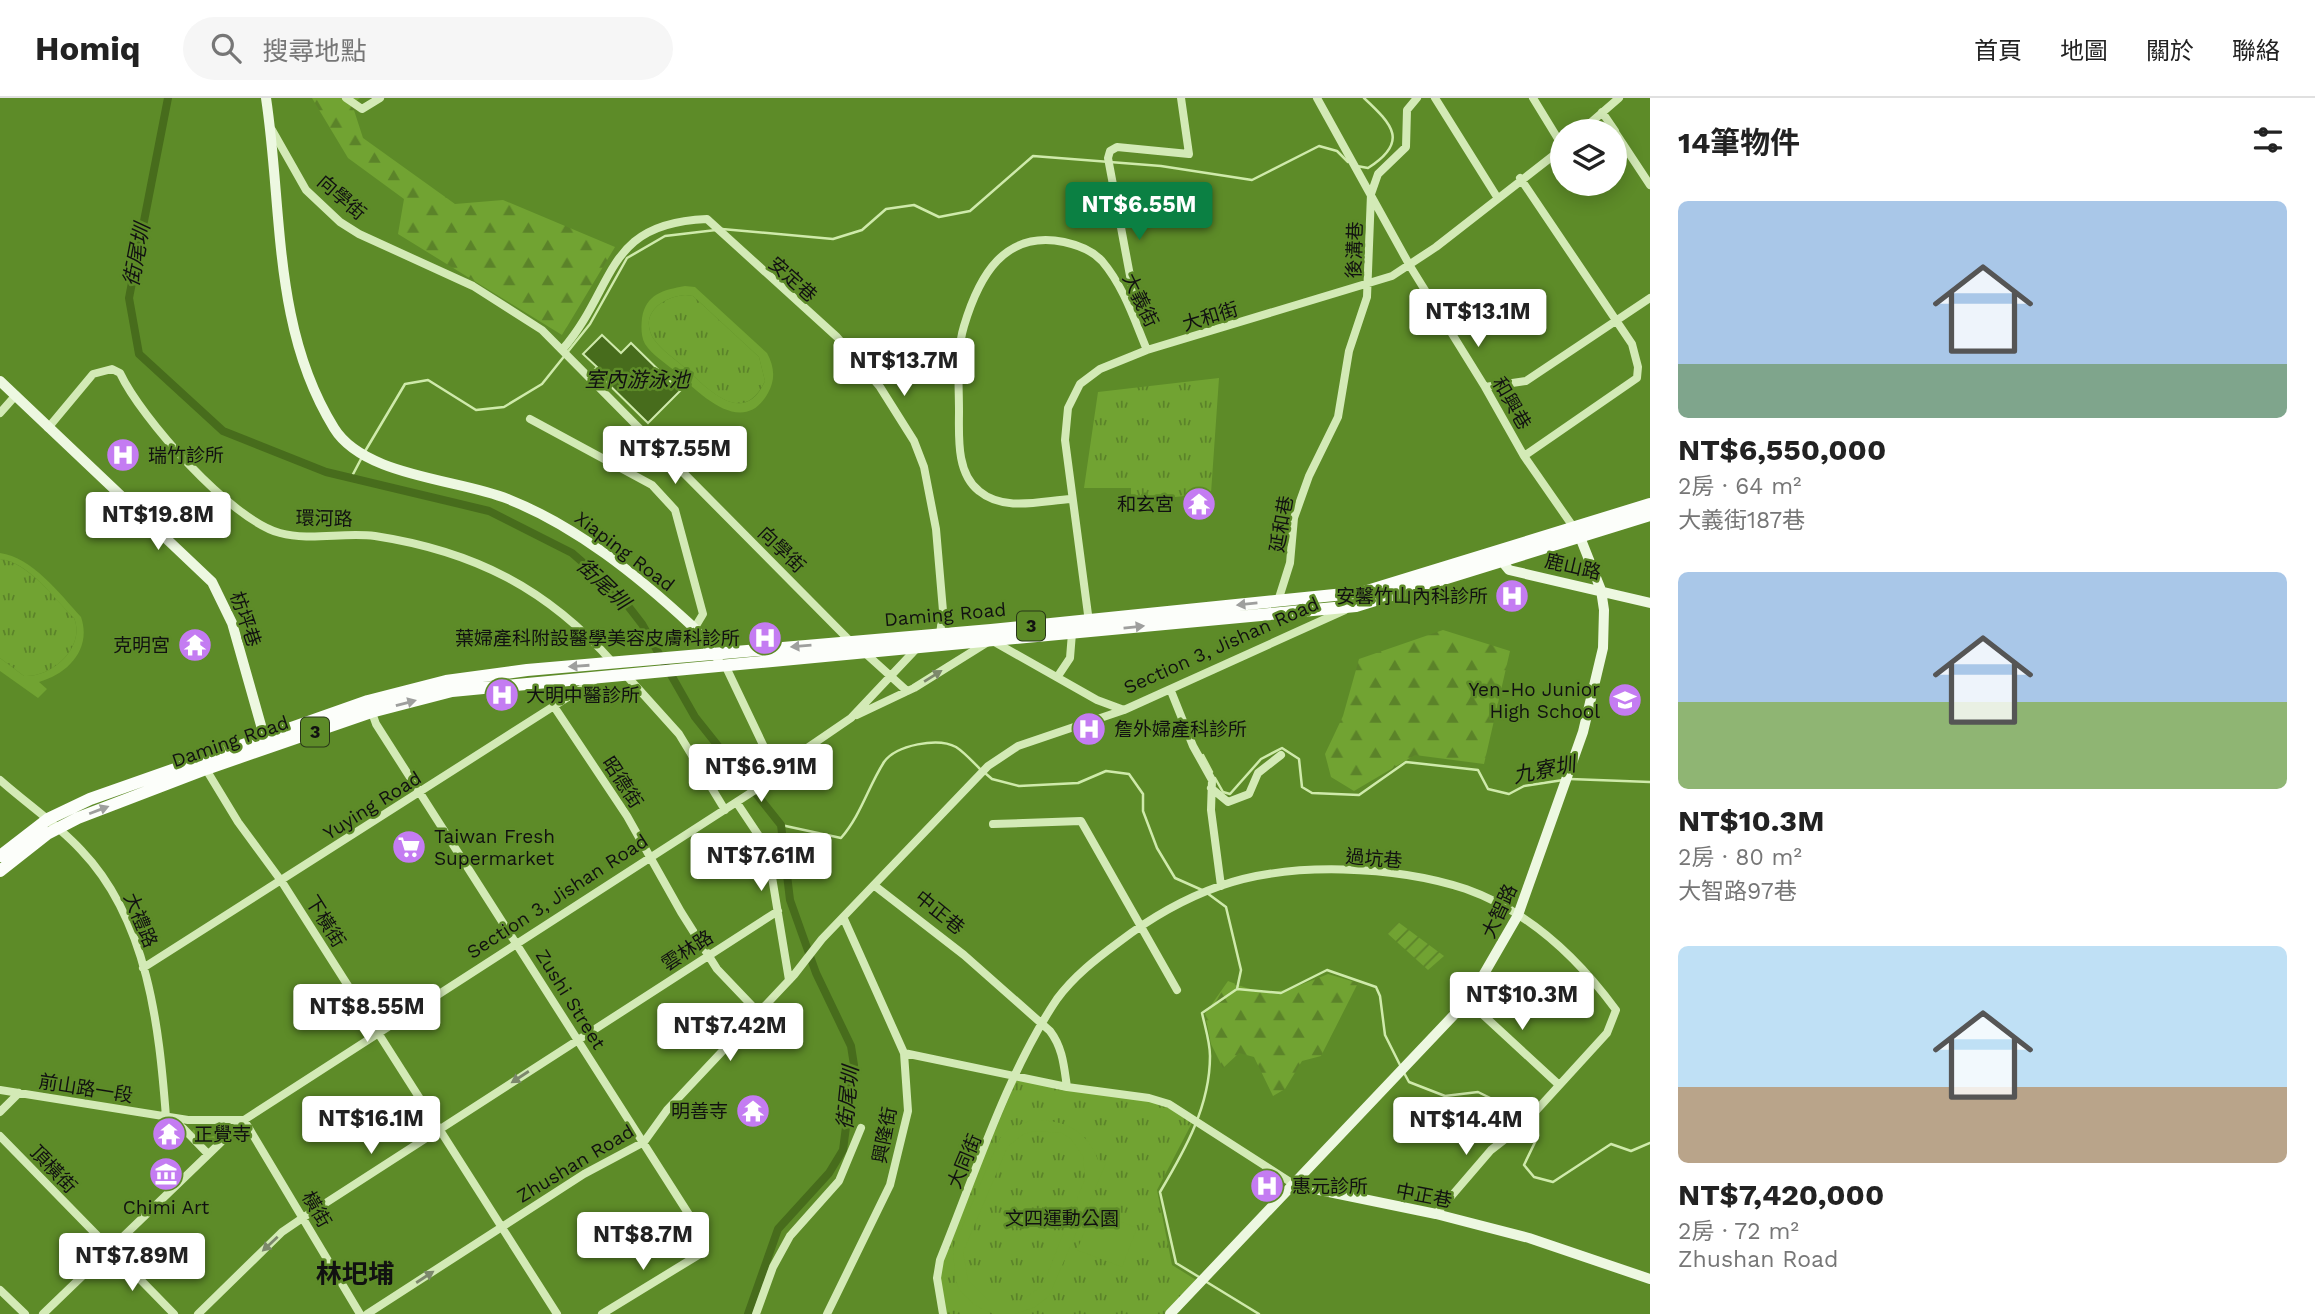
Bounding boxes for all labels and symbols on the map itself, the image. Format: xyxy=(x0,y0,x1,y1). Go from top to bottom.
street label: 向學街 xyxy=(313,170,371,225)
pin: NT$6.55M xyxy=(1067,183,1211,242)
water label: 街尾圳 xyxy=(118,219,155,288)
street label: 後溝巷 xyxy=(1342,221,1367,279)
street label: 安定巷 xyxy=(764,252,822,307)
street label: 大義街 xyxy=(1118,270,1163,331)
pin: NT$13.1M xyxy=(1406,289,1550,349)
street label: 大和街 xyxy=(1180,297,1241,336)
pin: NT$13.7M xyxy=(832,338,976,398)
water label: 室內游泳池 xyxy=(585,367,691,392)
street label: 和興巷 xyxy=(1487,373,1536,434)
pin: NT$7.55M xyxy=(603,426,747,486)
hospital icon: 瑞竹診所 xyxy=(104,436,142,474)
place label: 瑞竹診所 xyxy=(148,444,224,467)
temple icon: 和玄宮 xyxy=(1180,485,1218,523)
pin: NT$19.8M xyxy=(86,492,230,552)
place label: 和玄宮 xyxy=(1117,493,1174,516)
street label: 延和巷 xyxy=(1265,494,1298,554)
street label: Xiaping Road xyxy=(570,506,679,596)
street label: 環河路 xyxy=(295,507,353,530)
street label: 向學街 xyxy=(753,521,810,577)
street label: 鹿山路 xyxy=(1543,549,1603,584)
water label: 街尾圳 xyxy=(572,553,637,617)
hospital icon: 安馨竹山內科診所 xyxy=(1493,577,1531,615)
place label: 安馨竹山內科診所 xyxy=(1336,585,1488,608)
street label: 枋坪巷 xyxy=(225,588,266,650)
street label: Section 3, Jishan Road xyxy=(1120,592,1322,699)
street label: Daming Road xyxy=(883,598,1007,631)
one-way arrow xyxy=(1236,599,1258,610)
road number: 3 xyxy=(1017,612,1045,640)
hospital icon: 葉婦產科附設醫學美容皮膚科診所 xyxy=(746,619,784,657)
one-way arrow xyxy=(1123,622,1145,633)
temple icon: 克明宮 xyxy=(176,626,214,664)
place label: 葉婦產科附設醫學美容皮膚科診所 xyxy=(455,627,740,650)
place label: 克明宮 xyxy=(113,634,170,657)
one-way arrow xyxy=(790,641,812,652)
one-way arrow xyxy=(567,661,589,672)
one-way arrow xyxy=(924,670,943,683)
hospital icon: 大明中醫診所 xyxy=(483,676,521,714)
place label: Yen-Ho Junior High School xyxy=(1469,678,1600,723)
school or university icon: Yen-Ho Junior High School xyxy=(1606,681,1644,719)
place label: 大明中醫診所 xyxy=(526,684,640,707)
one-way arrow xyxy=(395,697,417,708)
hospital icon: 詹外婦產科診所 xyxy=(1070,710,1108,748)
street label: Daming Road xyxy=(169,711,292,772)
road number: 3 xyxy=(301,718,329,746)
place label: 詹外婦產科診所 xyxy=(1114,718,1247,741)
pin: NT$6.91M xyxy=(689,744,833,804)
water label: 九寮圳 xyxy=(1511,751,1580,788)
street label: 昭德街 xyxy=(597,752,648,812)
street label: Yuying Road xyxy=(319,766,425,845)
one-way arrow xyxy=(88,804,109,815)
place label: Taiwan Fresh Supermarket xyxy=(434,825,555,870)
supermarket icon: Taiwan Fresh Supermarket xyxy=(390,828,428,866)
street label: Section 3, Jishan Road xyxy=(462,829,652,964)
pin: NT$7.61M xyxy=(689,834,833,893)
street label: 過坑巷 xyxy=(1345,845,1403,872)
street label: 大智路 xyxy=(1477,881,1522,942)
street label: 中正巷 xyxy=(910,886,969,939)
street label: 大禮路 xyxy=(119,889,162,951)
street label: 下橫街 xyxy=(301,891,350,952)
street label: 雲林路 xyxy=(657,925,717,976)
street label: Zushi Street xyxy=(531,945,611,1054)
pin: NT$10.3M xyxy=(1450,972,1594,1032)
pin: NT$8.55M xyxy=(295,984,439,1044)
pin: NT$7.42M xyxy=(658,1004,802,1063)
water label: 街尾圳 xyxy=(832,1062,864,1131)
street label: 前山路一段 xyxy=(37,1070,135,1107)
one-way arrow xyxy=(511,1071,530,1084)
temple icon: 明善寺 xyxy=(734,1092,772,1130)
pin: NT$16.1M xyxy=(299,1096,443,1156)
pin: NT$14.4M xyxy=(1394,1098,1538,1157)
place label: 明善寺 xyxy=(671,1100,728,1123)
street label: 興隆街 xyxy=(868,1105,901,1165)
temple icon: 正覺寺 xyxy=(150,1115,188,1153)
street label: Zhushan Road xyxy=(513,1119,638,1207)
place label: 正覺寺 xyxy=(194,1123,251,1146)
street label: 大同街 xyxy=(943,1130,986,1192)
street label: 頂橫街 xyxy=(26,1141,82,1198)
museum icon: Chimi Art xyxy=(147,1155,185,1193)
hospital icon: 惠元診所 xyxy=(1248,1167,1286,1205)
place label: 惠元診所 xyxy=(1292,1175,1368,1198)
street label: 中正巷 xyxy=(1394,1179,1454,1212)
street label: 橫街 xyxy=(297,1187,336,1231)
place label: Chimi Art xyxy=(123,1196,209,1219)
park label: 文四運動公園 xyxy=(1005,1207,1119,1230)
pin: NT$8.7M xyxy=(578,1212,708,1272)
pin: NT$7.89M xyxy=(60,1234,204,1293)
one-way arrow xyxy=(262,1235,279,1251)
district label: 林圯埔 xyxy=(316,1259,394,1289)
one-way arrow xyxy=(415,1271,434,1284)

